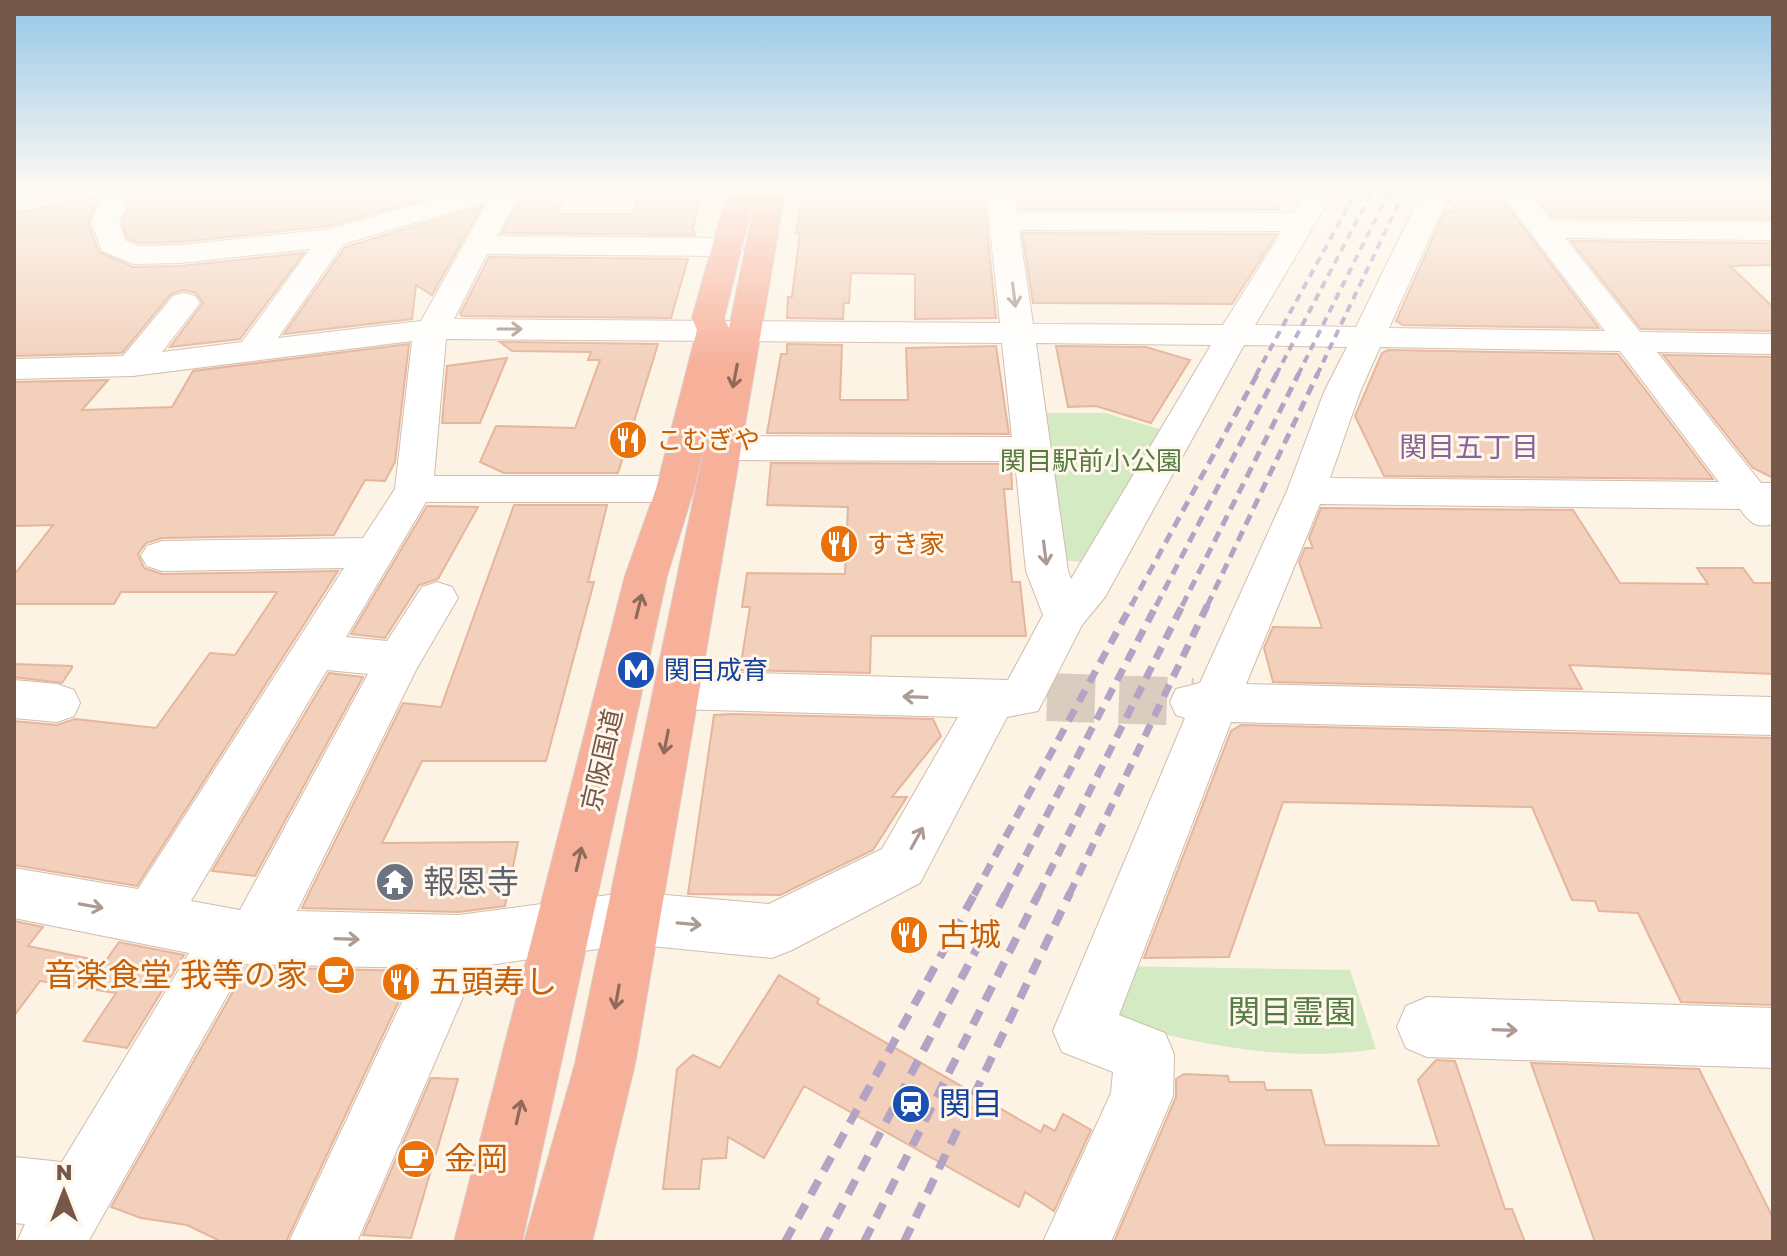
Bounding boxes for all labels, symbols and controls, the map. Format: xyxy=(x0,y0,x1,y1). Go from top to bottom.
one-way arrow xyxy=(1007,282,1022,307)
one-way arrow xyxy=(496,322,523,337)
one-way arrow xyxy=(727,363,742,388)
restaurant icon: こむぎや xyxy=(607,419,649,461)
place label: こむぎや xyxy=(656,424,760,455)
district label: 関目五丁目 xyxy=(1399,430,1539,463)
park label: 関目駅前小公園 xyxy=(1000,445,1182,476)
restaurant icon: すき家 xyxy=(818,523,860,565)
place label: すき家 xyxy=(867,528,945,559)
one-way arrow xyxy=(1038,539,1053,566)
one-way arrow xyxy=(632,593,647,619)
metro station icon: 関目成育 xyxy=(615,649,657,691)
place label: 関目成育 xyxy=(664,654,768,685)
one-way arrow xyxy=(902,689,929,704)
street label: 京阪国道 xyxy=(575,706,628,814)
one-way arrow xyxy=(658,728,673,754)
one-way arrow xyxy=(909,826,925,850)
one-way arrow xyxy=(572,846,587,872)
temple icon: 報恩寺 xyxy=(374,861,416,903)
place label: 報恩寺 xyxy=(423,862,519,900)
one-way arrow xyxy=(78,900,103,915)
restaurant icon: 古城 xyxy=(888,914,930,956)
place label: 古城 xyxy=(937,915,1001,953)
one-way arrow xyxy=(675,917,702,932)
one-way arrow xyxy=(333,932,360,947)
cafe icon: 音楽食堂 我等の家 xyxy=(315,954,357,996)
place label: 音楽食堂 我等の家 xyxy=(44,955,308,993)
restaurant icon: 五頭寿し xyxy=(380,961,422,1003)
place label: 五頭寿し xyxy=(429,962,557,1000)
one-way arrow xyxy=(609,984,624,1009)
park label: 関目霊園 xyxy=(1228,992,1356,1030)
one-way arrow xyxy=(1491,1022,1518,1037)
station icon: 関目 xyxy=(890,1083,932,1125)
place label: 関目 xyxy=(939,1084,1003,1122)
one-way arrow xyxy=(512,1099,527,1125)
cafe icon: 金岡 xyxy=(395,1138,437,1180)
place label: 金岡 xyxy=(444,1139,508,1177)
north arrow xyxy=(24,1152,104,1232)
text: N xyxy=(56,1158,72,1185)

